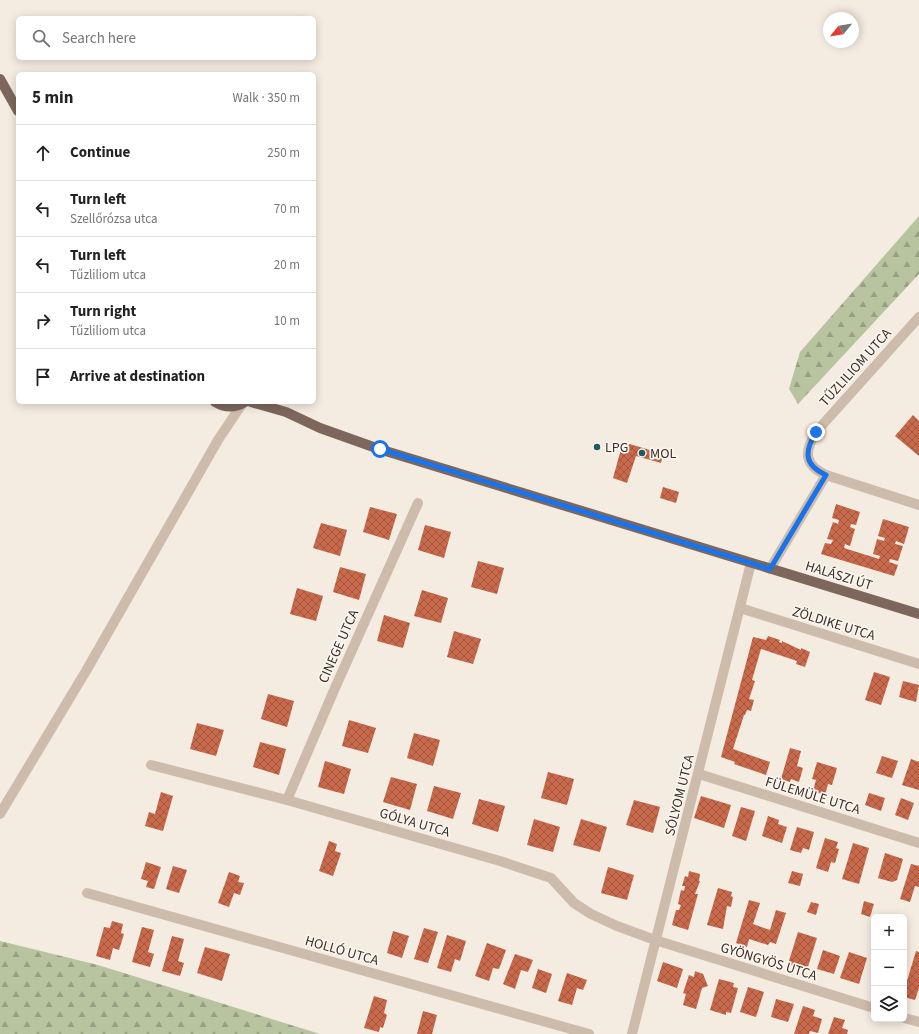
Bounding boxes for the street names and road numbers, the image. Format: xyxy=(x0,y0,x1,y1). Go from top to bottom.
street label: TŰZLILIOM UTCA xyxy=(815,324,897,411)
street label: HALÁSZI ÚT xyxy=(803,556,875,596)
street label: ZÖLDIKE UTCA xyxy=(790,602,878,646)
street label: CINEGE UTCA xyxy=(314,606,364,686)
street label: SÓLYOM UTCA xyxy=(660,752,700,838)
street label: FÜLEMÜLE UTCA xyxy=(763,772,863,820)
street label: GÓLYA UTCA xyxy=(377,803,453,843)
street label: HOLLÓ UTCA xyxy=(303,931,381,971)
street label: GYÖNGYÖS UTCA xyxy=(718,938,820,986)

